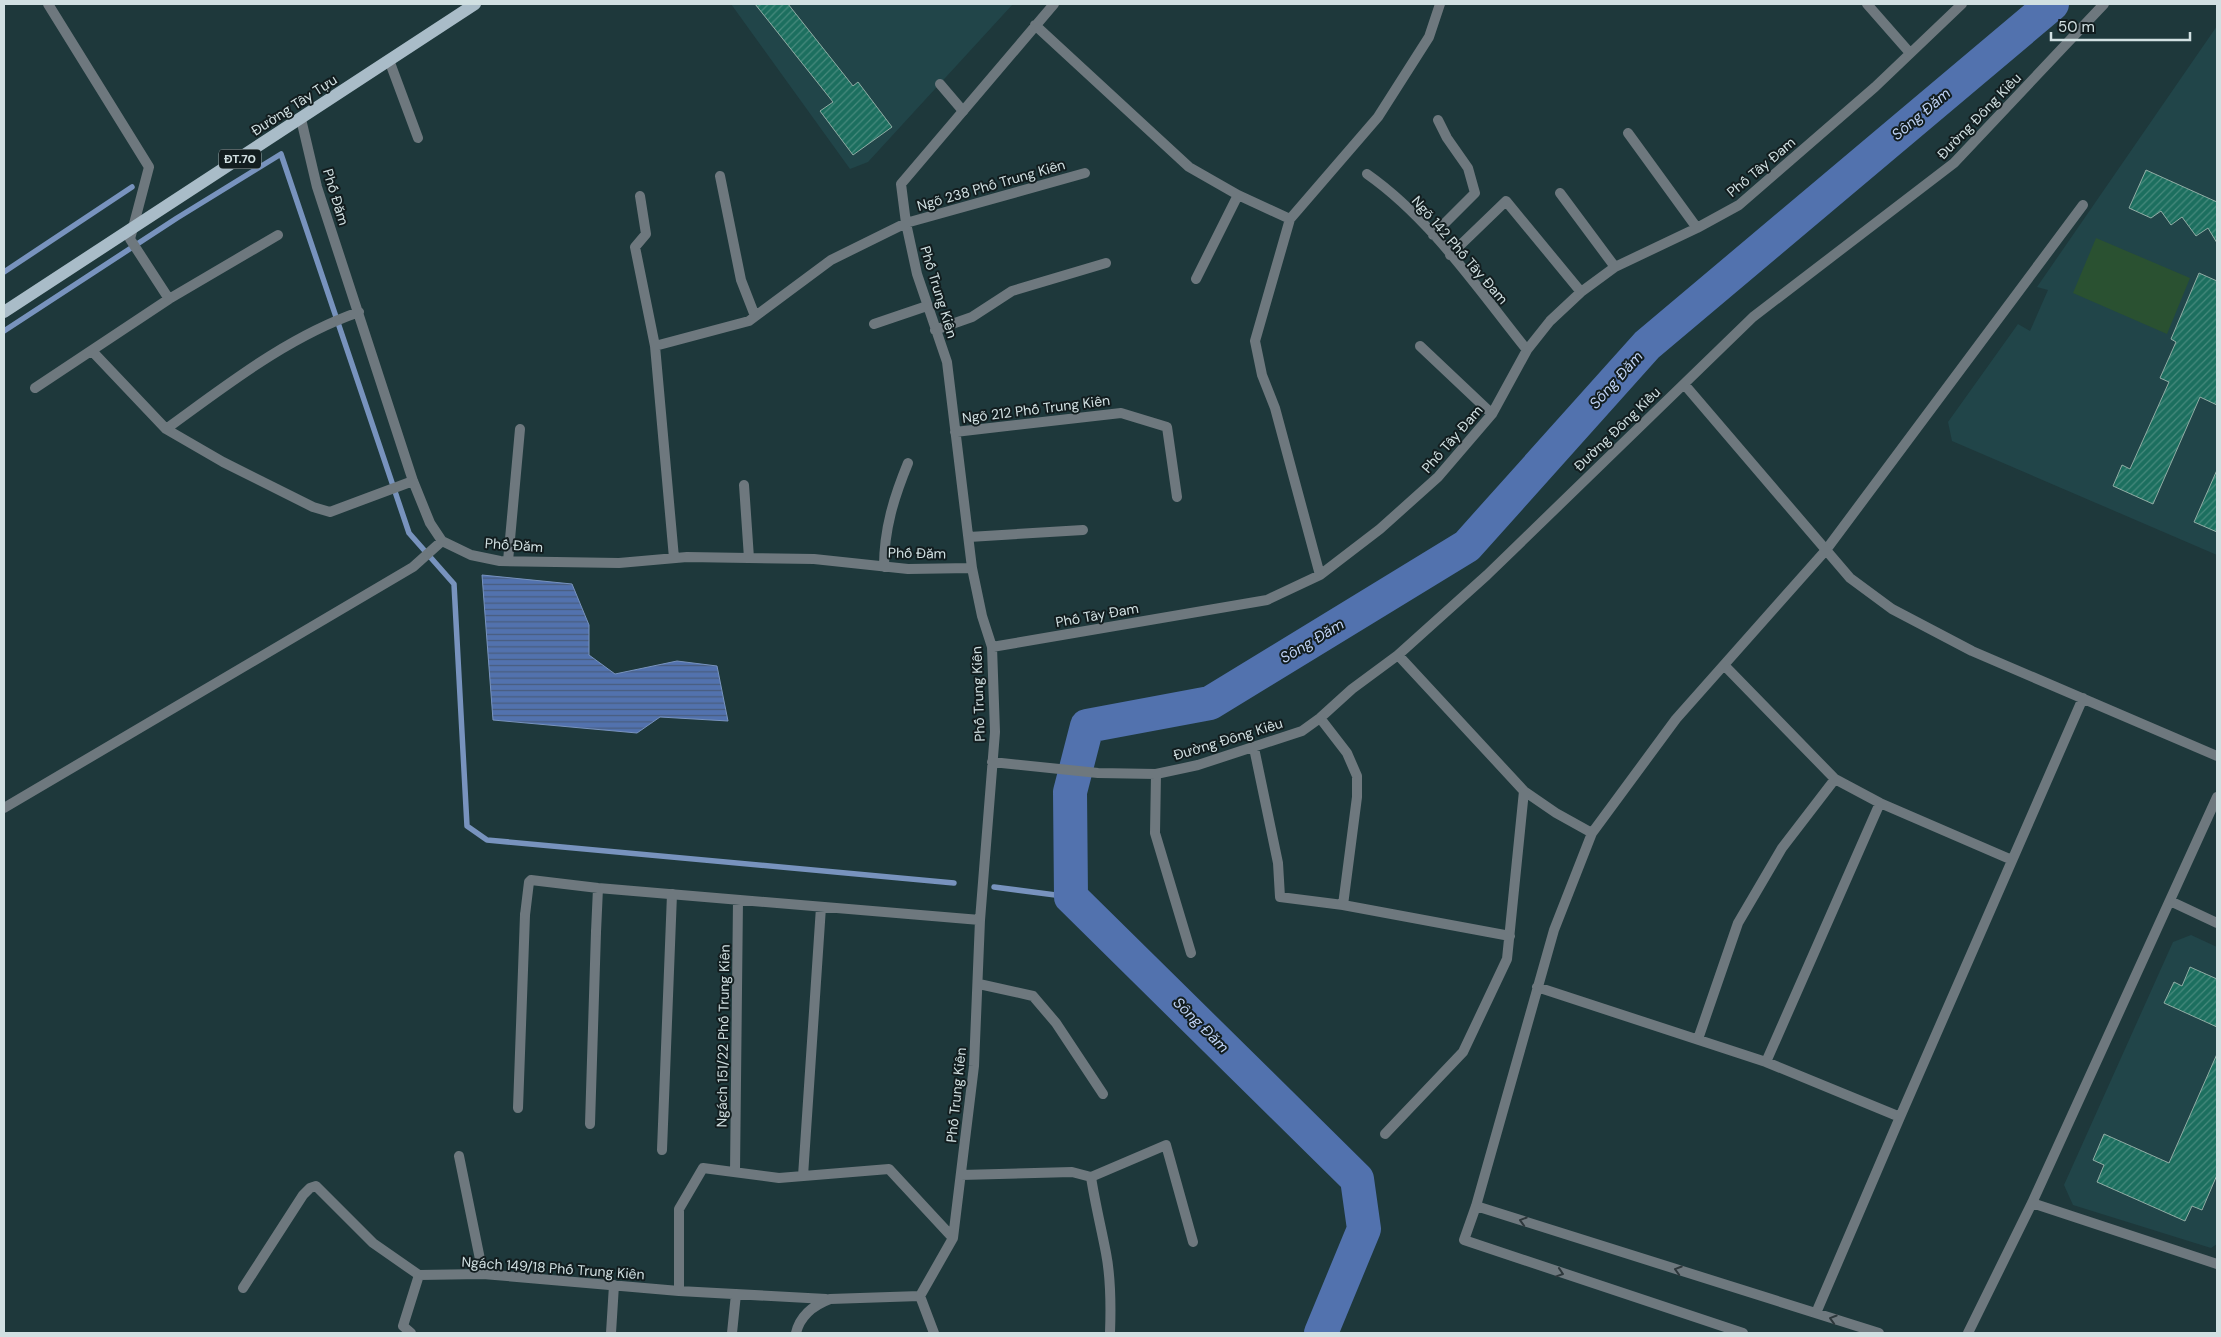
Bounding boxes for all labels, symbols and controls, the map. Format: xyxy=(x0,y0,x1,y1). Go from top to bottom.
scale bar xyxy=(2051,10,2190,42)
text: 50 m xyxy=(2058,17,2095,37)
street label: Đường Đông Kiều xyxy=(1933,69,2025,163)
street label: Đường Tây Tựu xyxy=(248,70,340,140)
water label: Sông Đăm xyxy=(1887,83,1955,145)
street label: Phố Tây Đam xyxy=(1723,133,1799,201)
road number: ĐT.70 xyxy=(219,150,261,168)
street label: Ngõ 238 Phố Trung Kiên xyxy=(915,155,1067,215)
street label: Phố Đăm xyxy=(319,167,353,227)
street label: Ngõ 142 Phố Tây Đam xyxy=(1408,192,1512,308)
street label: Phố Trung Kiên xyxy=(916,244,962,340)
water label: Sông Đăm xyxy=(1585,347,1647,413)
street label: Đường Đông Kiều xyxy=(1570,383,1664,475)
street label: Ngõ 212 Phố Trung Kiên xyxy=(961,391,1111,427)
street label: Phố Tây Đam xyxy=(1418,401,1486,477)
street label: Phố Đăm xyxy=(484,534,544,556)
street label: Phố Đăm xyxy=(888,543,946,563)
street label: Phố Tây Đam xyxy=(1054,599,1140,631)
water label: Sông Đăm xyxy=(1276,614,1348,668)
street label: Phố Trung Kiên xyxy=(967,646,989,742)
street label: Đường Đông Kiều xyxy=(1171,714,1285,764)
street label: Ngách 151/22 Phố Trung Kiên xyxy=(712,944,734,1128)
water label: Sông Đăm xyxy=(1169,993,1233,1057)
street label: Phố Trung Kiên xyxy=(942,1047,970,1143)
one-way arrow xyxy=(1519,1217,1528,1227)
street label: Ngách 149/18 Phố Trung Kiên xyxy=(461,1253,645,1283)
one-way arrow xyxy=(1674,1265,1683,1275)
one-way arrow xyxy=(1555,1267,1563,1277)
one-way arrow xyxy=(1829,1314,1838,1324)

